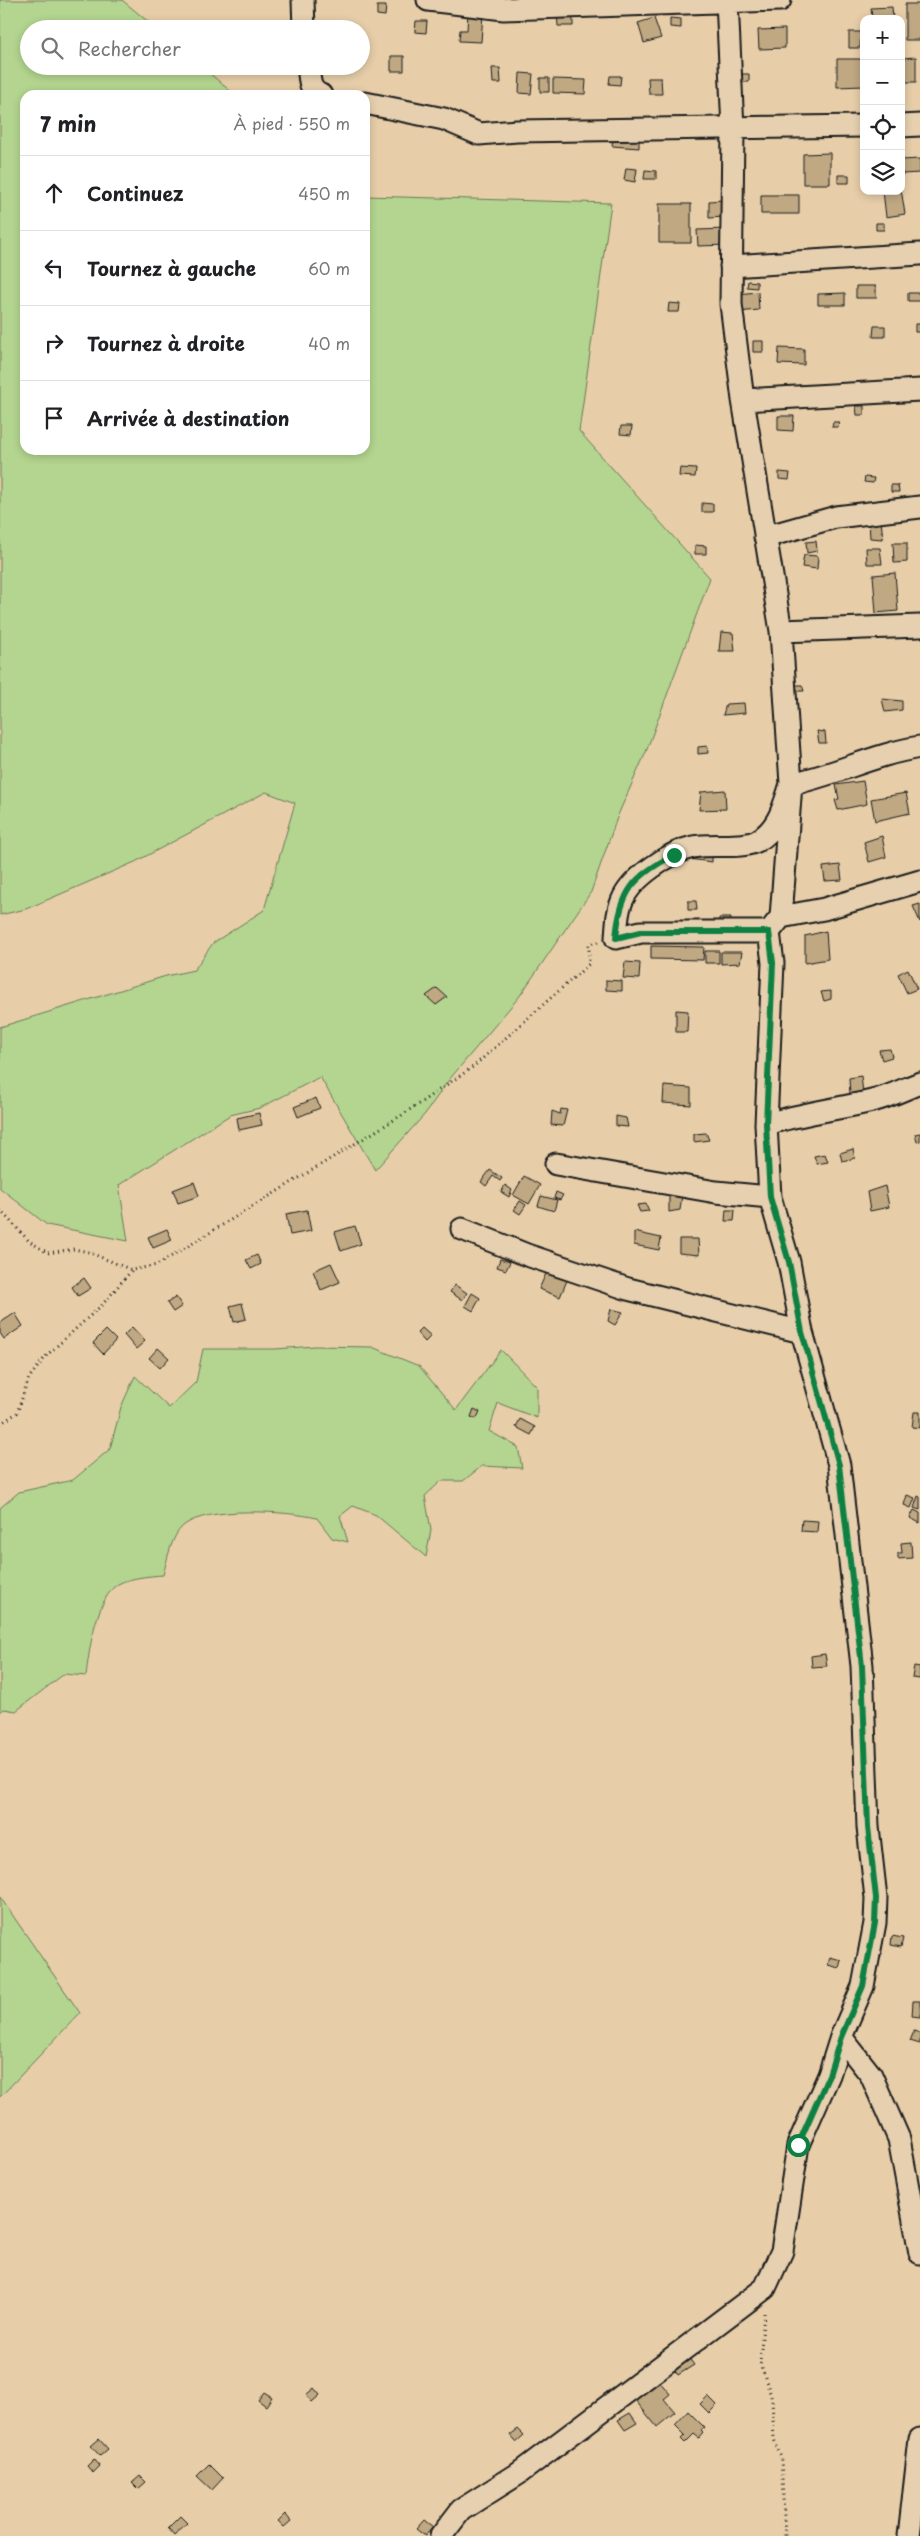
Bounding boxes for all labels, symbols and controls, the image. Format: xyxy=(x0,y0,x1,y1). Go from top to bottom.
map controls xyxy=(860,15,905,195)
button: + xyxy=(860,15,905,60)
search box xyxy=(20,20,370,75)
icon: search xyxy=(38,34,66,62)
text: Rechercher xyxy=(78,34,181,62)
button: − xyxy=(860,60,905,105)
button: locate xyxy=(860,105,905,150)
text: 7 min xyxy=(40,107,96,139)
text: À pied · 550 m xyxy=(234,111,350,135)
button: layers xyxy=(860,150,905,195)
icon: ahead xyxy=(40,179,68,207)
text: Continuez xyxy=(87,179,184,207)
text: 450 m xyxy=(298,181,350,205)
icon: left xyxy=(40,254,68,282)
text: Tournez à gauche xyxy=(87,254,256,282)
text: 60 m xyxy=(308,256,350,280)
icon: right xyxy=(40,329,68,357)
text: Tournez à droite xyxy=(87,329,245,357)
text: 40 m xyxy=(308,331,350,355)
icon: arrive xyxy=(40,404,68,432)
text: Arrivée à destination xyxy=(87,404,290,432)
route end xyxy=(663,844,686,867)
route start xyxy=(787,2134,810,2157)

